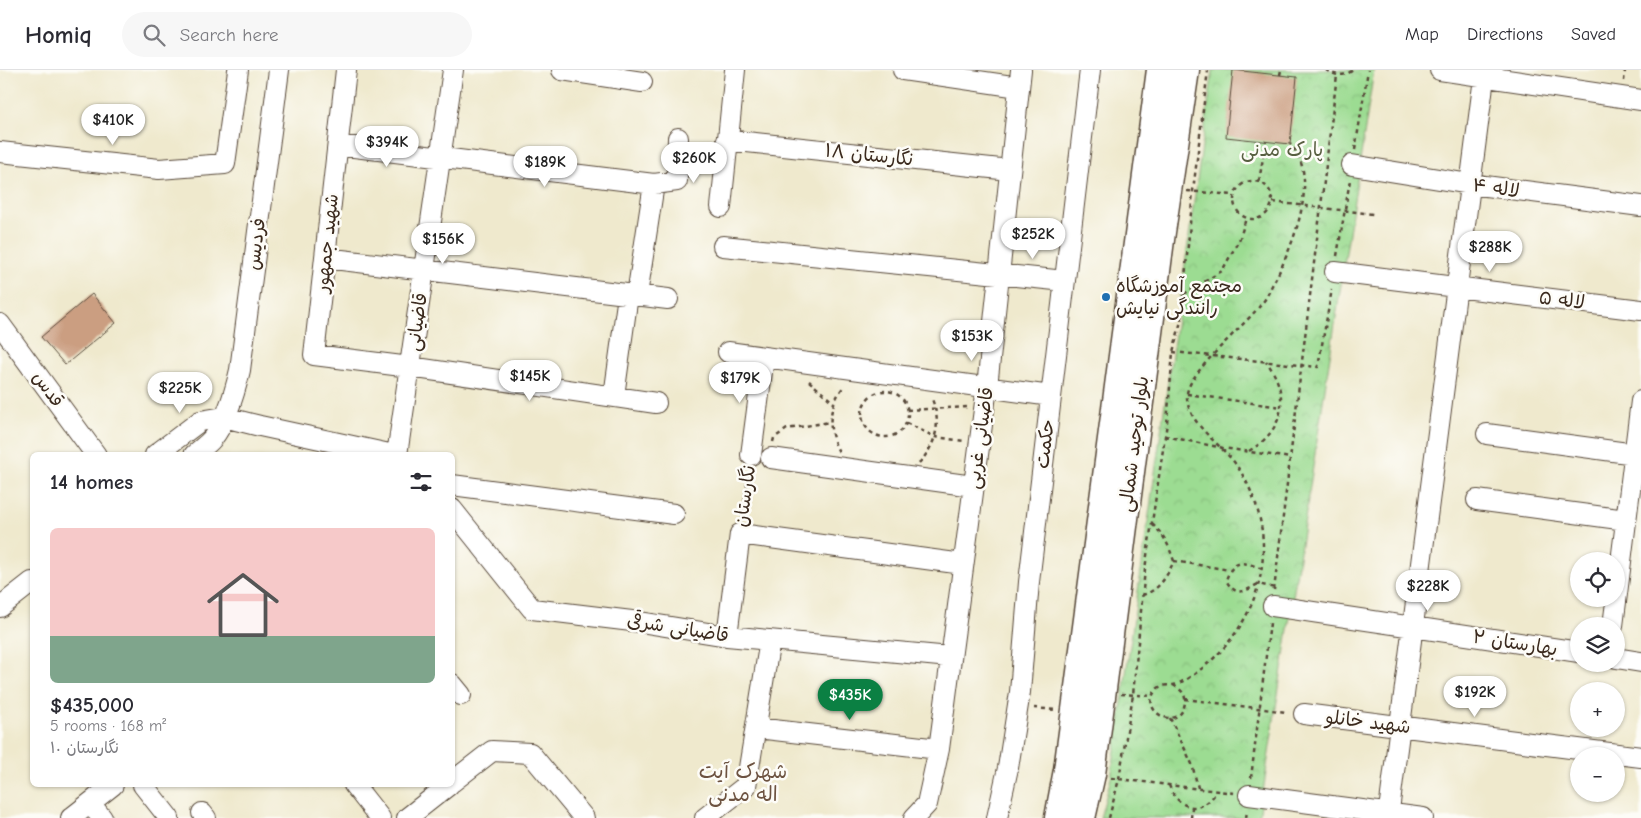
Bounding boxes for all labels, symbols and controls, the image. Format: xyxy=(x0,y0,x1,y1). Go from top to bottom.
search box xyxy=(122,12,472,57)
text: Homiq xyxy=(25,21,92,49)
icon: search xyxy=(140,21,168,49)
text: Search here xyxy=(180,24,279,46)
text: Map xyxy=(1405,24,1439,45)
text: Directions xyxy=(1467,24,1543,45)
text: Saved xyxy=(1571,24,1616,45)
pin: $410K xyxy=(78,104,148,146)
text: $410K xyxy=(92,111,134,129)
pin: $394K xyxy=(352,126,422,168)
text: $394K xyxy=(366,133,408,151)
street label: نگارستان ۱۸ xyxy=(824,139,914,171)
park label: پارک مدنی xyxy=(1241,139,1323,162)
pin: $260K xyxy=(659,142,729,184)
pin: $189K xyxy=(510,146,580,188)
text: $260K xyxy=(672,149,716,167)
text: $189K xyxy=(524,153,566,171)
street label: لاله ۴ xyxy=(1471,174,1521,202)
street label: شهید جمهور xyxy=(311,192,344,296)
street label: فردیس xyxy=(242,217,270,271)
pin: $252K xyxy=(998,218,1068,260)
pin: $156K xyxy=(408,222,478,265)
text: $252K xyxy=(1011,225,1055,243)
text: $156K xyxy=(422,230,464,248)
pin: $288K xyxy=(1455,230,1525,273)
text: $288K xyxy=(1469,238,1512,256)
place label: مجتمع آموزشگاه رانندگی نیایش xyxy=(1116,275,1242,320)
street label: لاله ۵ xyxy=(1538,286,1586,314)
street label: قاضیانی xyxy=(402,291,433,353)
marker: مجتمع آموزشگاه رانندگی نیایش xyxy=(1100,291,1112,303)
pin: $153K xyxy=(937,320,1007,362)
text: $153K xyxy=(951,327,993,345)
pin: $145K xyxy=(495,360,565,402)
pin: $179K xyxy=(705,362,775,404)
street label: قدس xyxy=(28,367,68,411)
text: $145K xyxy=(510,367,550,385)
text: $179K xyxy=(720,369,760,387)
pin: $225K xyxy=(145,372,215,414)
street label: بلوار توحید شمالی xyxy=(1115,375,1154,513)
text: $225K xyxy=(158,379,202,397)
street label: قاضیانی غربی xyxy=(962,386,999,491)
street label: حکمت xyxy=(1031,418,1059,470)
street label: نگارستان xyxy=(730,464,760,528)
icon: filters xyxy=(407,468,435,496)
text: 14 homes xyxy=(50,470,133,494)
map controls xyxy=(1570,552,1625,802)
button: locate xyxy=(1570,552,1625,607)
icon: home xyxy=(198,560,288,650)
pin: $228K xyxy=(1393,570,1463,612)
text: $228K xyxy=(1407,577,1449,595)
street label: قاضیانی شرقی xyxy=(625,607,731,648)
button: layers xyxy=(1570,617,1625,672)
street label: بهارستان ۲ xyxy=(1471,625,1559,661)
pin: $192K xyxy=(1440,676,1510,718)
pin: $435K xyxy=(815,678,885,721)
button: + xyxy=(1570,682,1625,737)
text: $192K xyxy=(1454,683,1496,701)
text: $435K xyxy=(829,686,871,704)
text: $435,000 xyxy=(50,693,134,717)
street label: شهید خانلو xyxy=(1323,706,1412,739)
text: 5 rooms · 168 m² xyxy=(50,717,166,735)
text: نگارستان ۱۰ xyxy=(50,739,119,757)
button: − xyxy=(1570,747,1625,802)
district label: شهرک آیت اله مدنی xyxy=(699,760,787,807)

